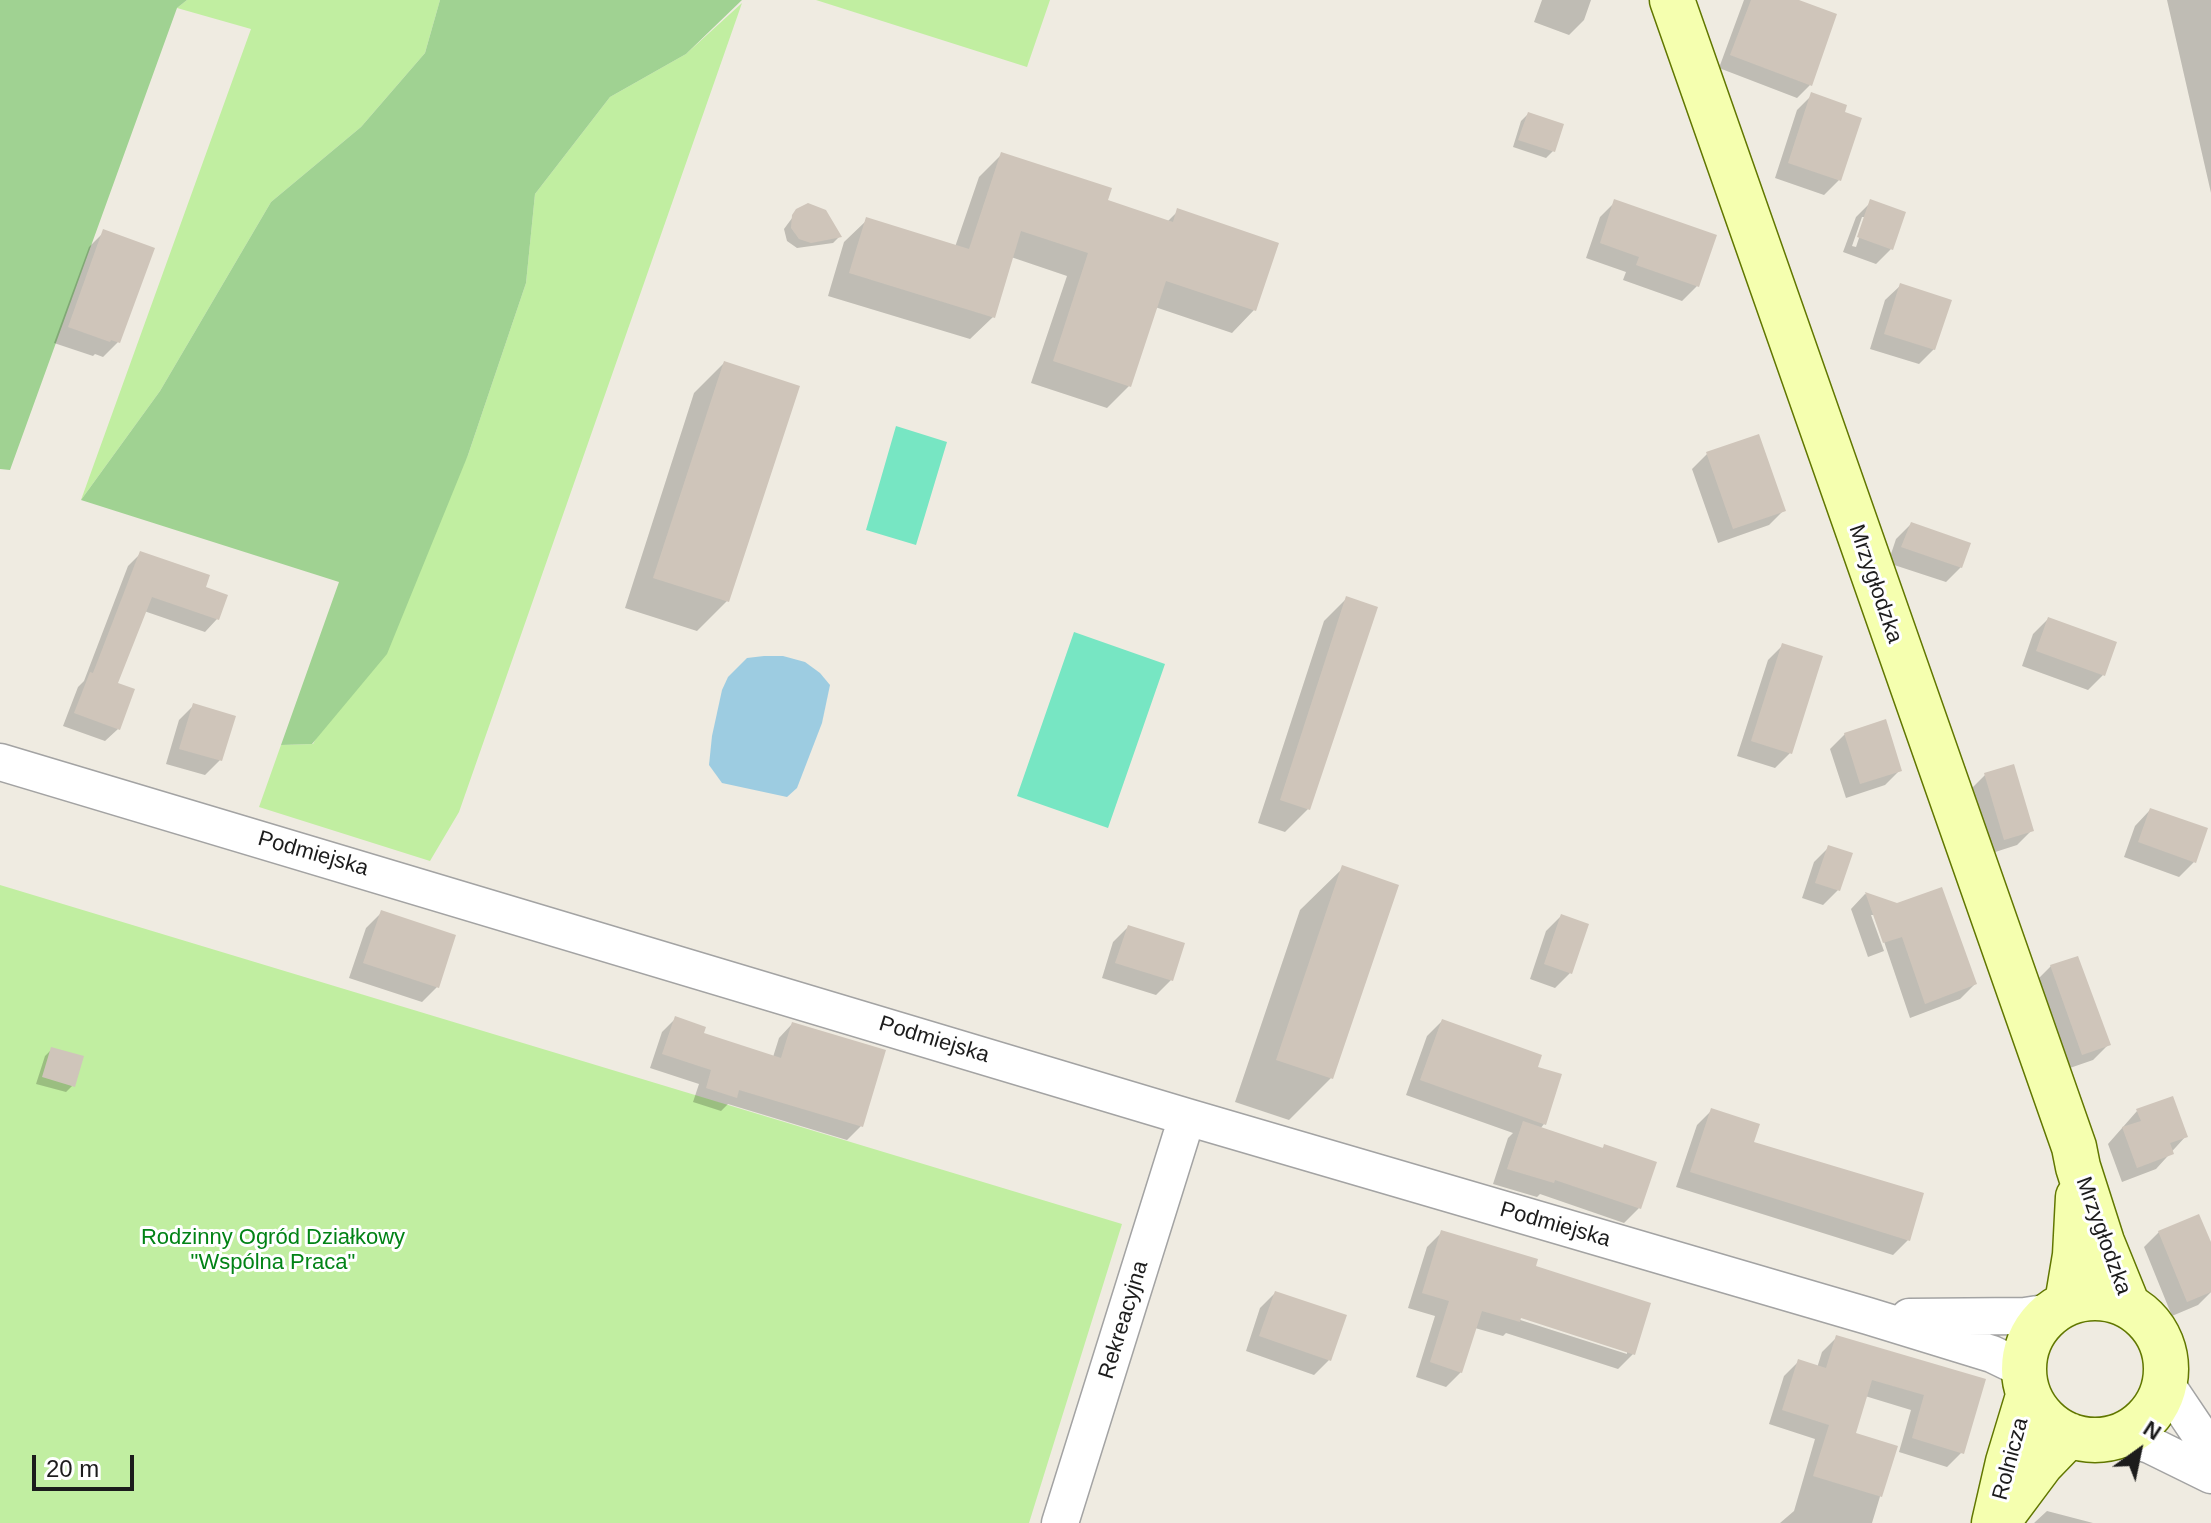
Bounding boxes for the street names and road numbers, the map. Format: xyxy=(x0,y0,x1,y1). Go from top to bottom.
street label: Mrzygłodzka xyxy=(1842,521,1908,647)
street label: Podmiejska xyxy=(255,826,371,882)
street label: Podmiejska xyxy=(876,1011,992,1069)
street label: Mrzygłodzka xyxy=(2069,1173,2137,1299)
street label: Podmiejska xyxy=(1497,1197,1613,1253)
street label: Rekreacyjna xyxy=(1094,1258,1154,1382)
street label: Rolnicza xyxy=(1987,1415,2035,1503)

